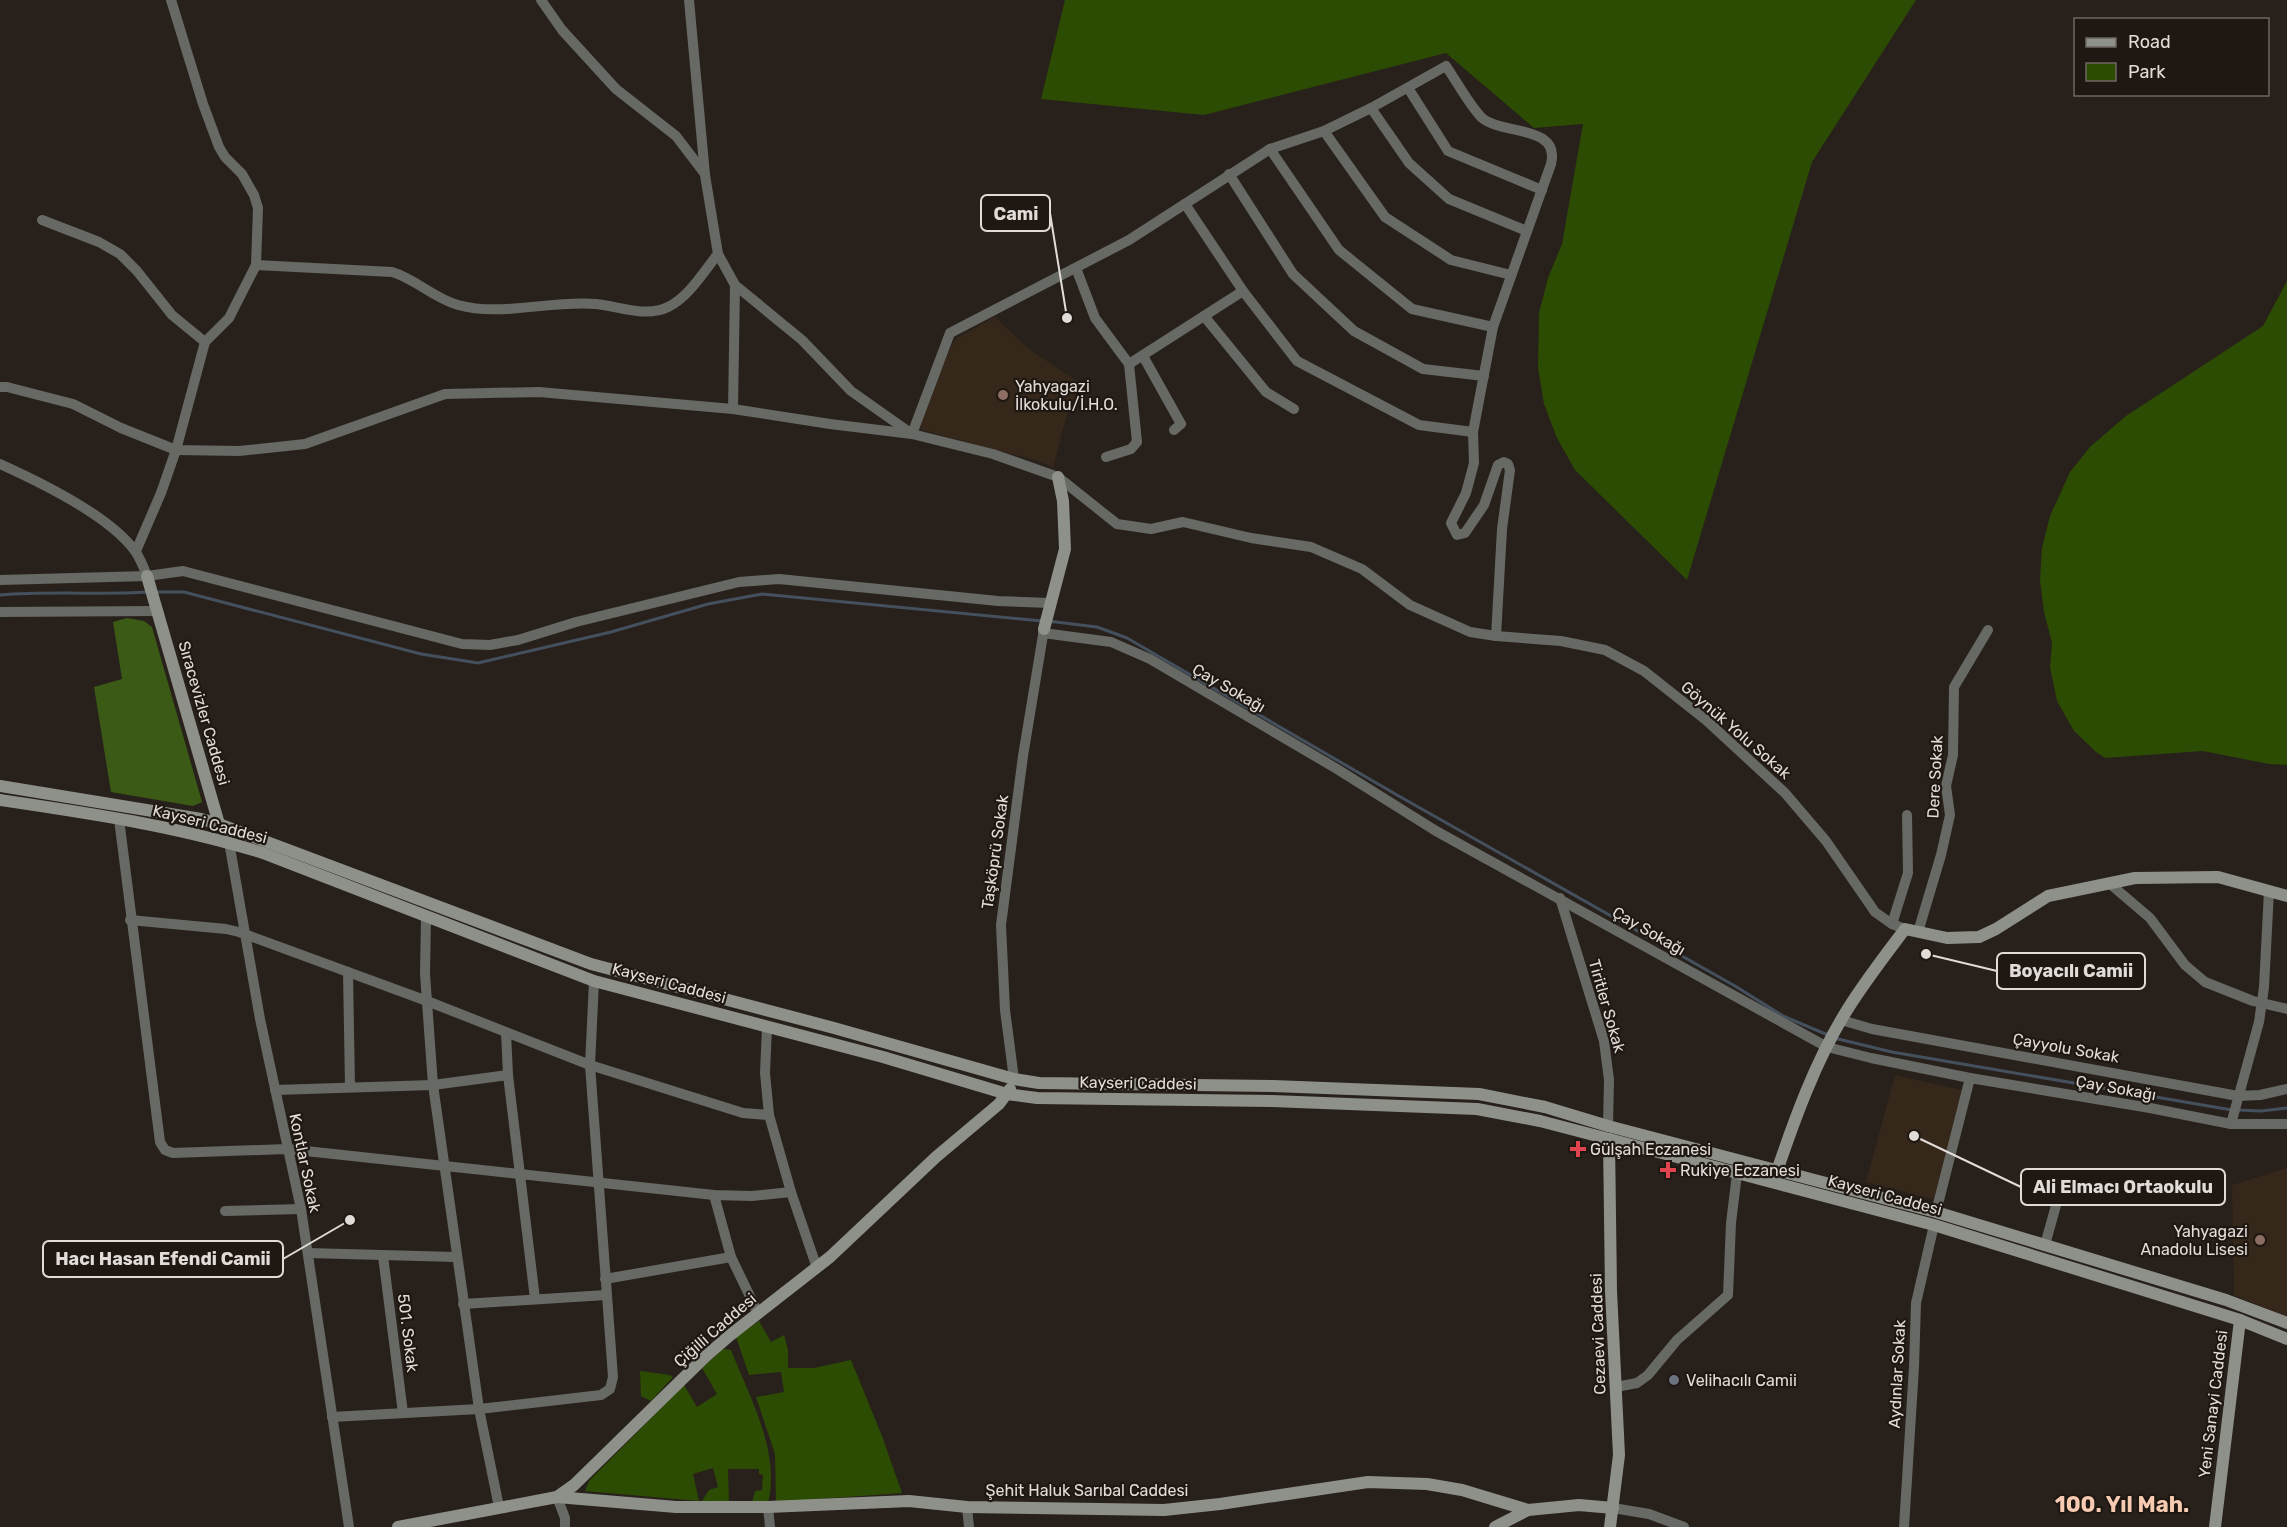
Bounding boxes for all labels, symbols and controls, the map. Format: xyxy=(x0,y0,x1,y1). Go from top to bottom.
legend xyxy=(2074,18,2269,96)
text: Road xyxy=(2128,31,2171,53)
text: Park xyxy=(2128,61,2166,83)
callout: Cami xyxy=(981,195,1050,231)
text: Cami xyxy=(994,203,1038,225)
place label: Yahyagazi İlkokulu/İ.H.O. xyxy=(1015,377,1118,414)
marker: Yahyagazi İlkokulu/İ.H.O. xyxy=(996,388,1010,402)
street label: Sıracevizler Caddesi xyxy=(174,639,234,787)
street label: Çay Sokağı xyxy=(1189,659,1269,717)
street label: Göynük Yolu Sokak xyxy=(1677,677,1795,783)
street label: Dere Sokak xyxy=(1923,734,1947,819)
street label: Taşköprü Sokak xyxy=(978,793,1013,910)
street label: Kayseri Caddesi xyxy=(151,801,269,847)
street label: Çay Sokağı xyxy=(1609,902,1689,960)
callout: Boyacılı Camii xyxy=(1997,953,2145,989)
street label: Tiritler Sokak xyxy=(1585,957,1630,1056)
street label: Kayseri Caddesi xyxy=(610,959,728,1007)
text: Boyacılı Camii xyxy=(2009,960,2133,982)
street label: Çayyolu Sokak xyxy=(2011,1029,2121,1067)
street label: Kayseri Caddesi xyxy=(1079,1072,1197,1094)
street label: Çay Sokağı xyxy=(2074,1072,2158,1104)
street label: Kontlar Sokak xyxy=(285,1112,325,1215)
place label: Gülşah Eczanesi xyxy=(1590,1140,1711,1159)
marker: Gülşah Eczanesi xyxy=(1571,1142,1585,1156)
place label: Rukiye Eczanesi xyxy=(1680,1161,1800,1180)
marker: Rukiye Eczanesi xyxy=(1661,1163,1675,1177)
callout: Ali Elmacı Ortaokulu xyxy=(2021,1169,2225,1205)
street label: Kayseri Caddesi xyxy=(1826,1171,1944,1219)
text: Ali Elmacı Ortaokulu xyxy=(2033,1176,2213,1198)
place label: Yahyagazi Anadolu Lisesi xyxy=(2141,1222,2248,1259)
marker: Yahyagazi Anadolu Lisesi xyxy=(2253,1233,2267,1247)
callout: Hacı Hasan Efendi Camii xyxy=(43,1241,283,1277)
text: Hacı Hasan Efendi Camii xyxy=(55,1248,271,1270)
street label: Cezaevi Caddesi xyxy=(1586,1273,1610,1395)
street label: Çiğilli Caddesi xyxy=(670,1289,760,1371)
street label: 501. Sokak xyxy=(394,1293,422,1374)
street label: Aydınlar Sokak xyxy=(1885,1319,1909,1429)
street label: Yeni Sanayi Caddesi xyxy=(2195,1329,2231,1479)
place label: Velihacılı Camii xyxy=(1686,1371,1797,1390)
marker: Velihacılı Camii xyxy=(1667,1373,1681,1387)
street label: Şehit Haluk Sarıbal Caddesi xyxy=(986,1481,1188,1500)
district label: 100. Yıl Mah. xyxy=(2055,1491,2189,1518)

